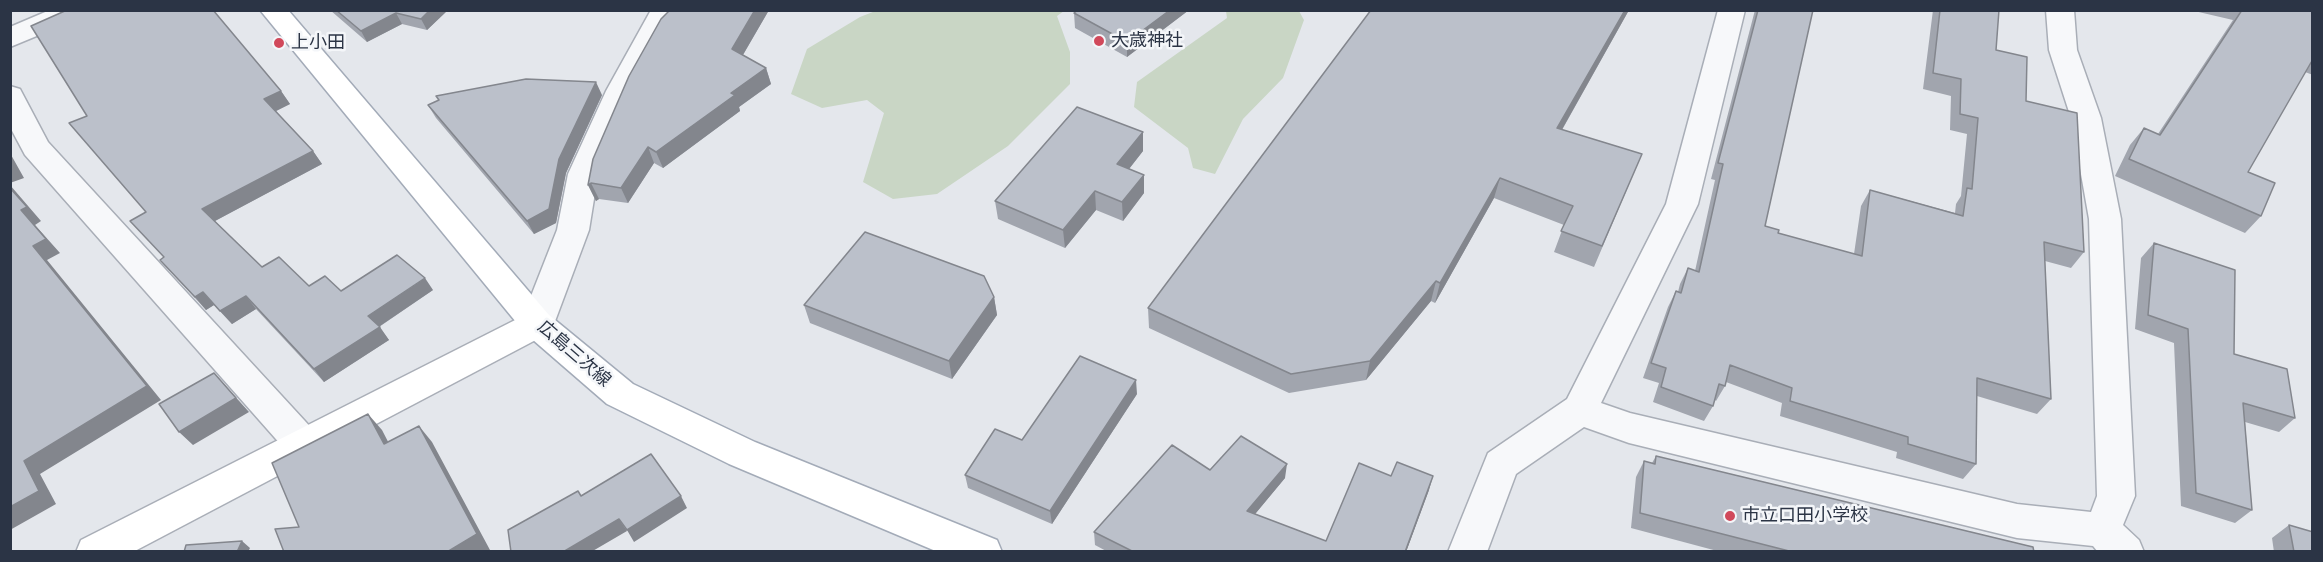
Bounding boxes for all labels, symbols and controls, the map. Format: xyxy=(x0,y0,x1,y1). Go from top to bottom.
place label: 大歳神社 xyxy=(1111,30,1183,52)
place label: 上小田 xyxy=(291,32,345,54)
marker: 大歳神社 xyxy=(1092,34,1106,48)
marker: 上小田 xyxy=(272,36,286,50)
street label: 広島三次線 xyxy=(533,316,615,392)
place label: 市立口田小学校 xyxy=(1742,505,1868,527)
marker: 市立口田小学校 xyxy=(1723,509,1737,523)

